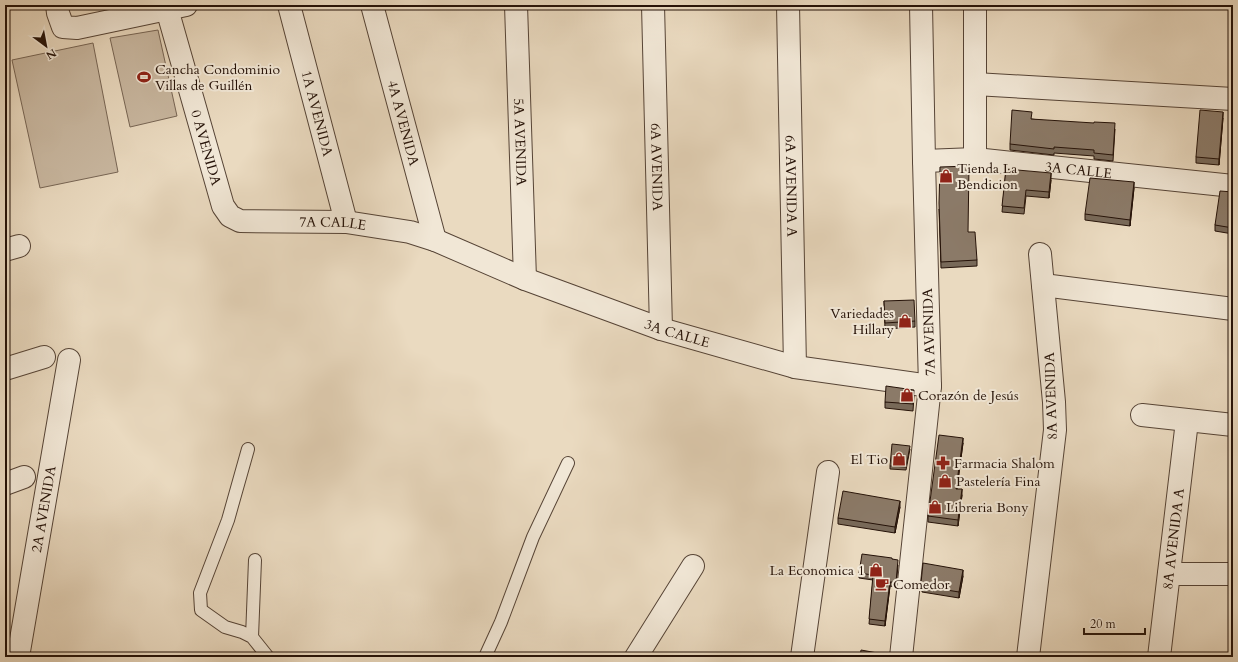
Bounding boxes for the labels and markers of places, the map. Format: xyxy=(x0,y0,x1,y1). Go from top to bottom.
place label: Cancha Condominio Villas de Guillén xyxy=(155,60,281,95)
sports icon: Cancha Condominio Villas de Guillén xyxy=(136,69,152,85)
place label: Tienda La Bendicion xyxy=(957,159,1018,194)
shop icon: Tienda La Bendicion xyxy=(938,168,954,184)
place label: Variedades Hillary xyxy=(830,304,895,339)
shop icon: Variedades Hillary xyxy=(897,313,913,329)
place label: Corazón de Jesús xyxy=(918,386,1019,405)
shop icon: Corazón de Jesús xyxy=(899,387,915,403)
place label: El Tio xyxy=(850,450,888,469)
shop icon: El Tio xyxy=(891,451,907,467)
place label: Farmacia Shalom xyxy=(954,454,1055,473)
pharmacy icon: Farmacia Shalom xyxy=(935,455,951,471)
place label: Pastelería Fina xyxy=(956,472,1041,491)
shop icon: Pastelería Fina xyxy=(937,473,953,489)
place label: Libreria Bony xyxy=(946,498,1029,517)
shop icon: Libreria Bony xyxy=(927,499,943,515)
place label: La Economica 1 xyxy=(769,561,865,580)
shop icon: La Economica 1 xyxy=(868,562,884,578)
place label: Comedor xyxy=(893,575,950,594)
cafe icon: Comedor xyxy=(874,576,890,592)

